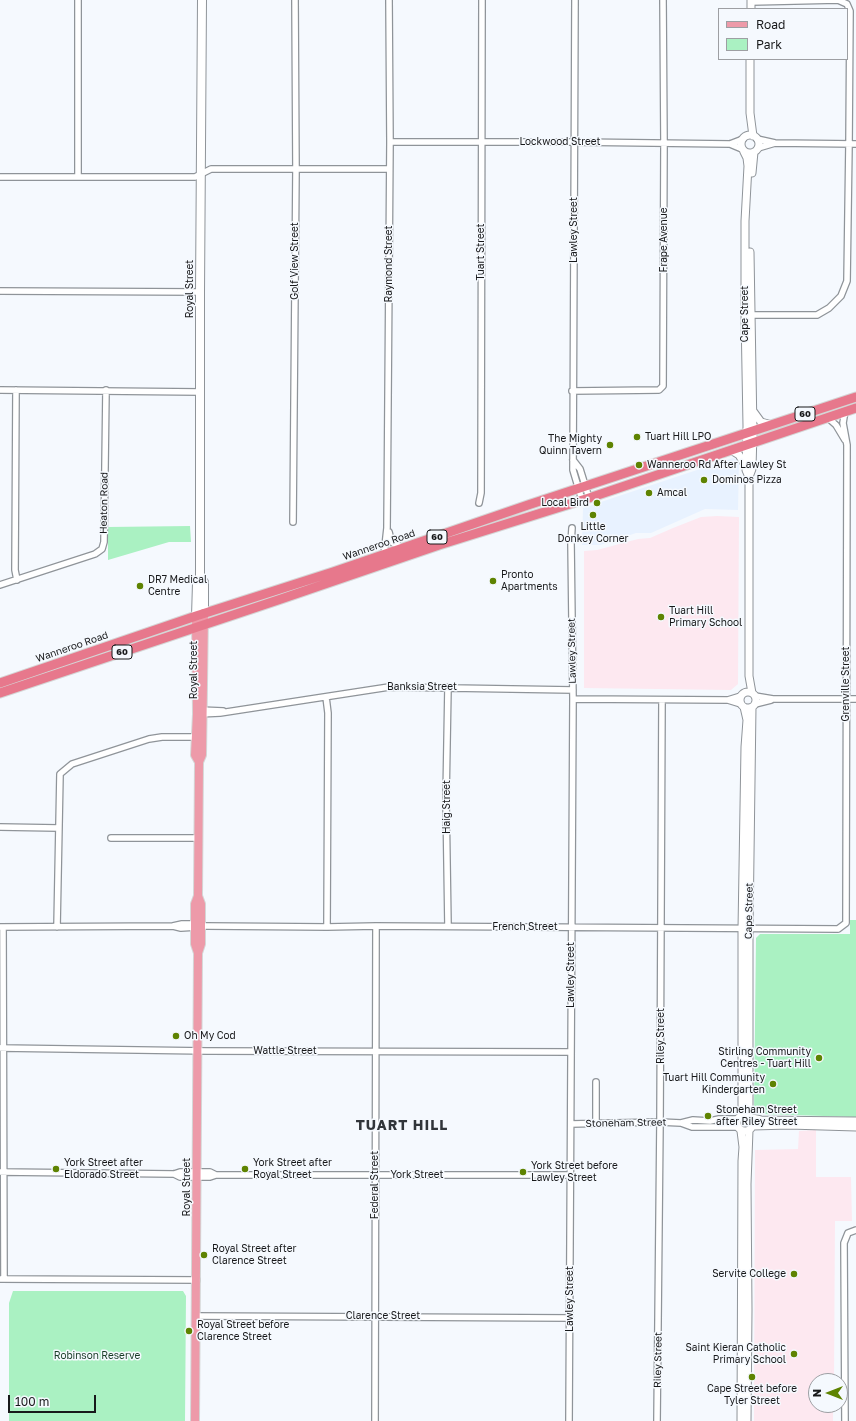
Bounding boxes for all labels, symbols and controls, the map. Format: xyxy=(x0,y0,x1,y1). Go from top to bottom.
legend xyxy=(718,8,848,60)
text: Road xyxy=(756,17,785,32)
text: Park xyxy=(756,37,782,52)
street label: Lockwood Street xyxy=(519,136,601,148)
street label: Lawley Street xyxy=(568,197,580,263)
street label: Frape Avenue xyxy=(658,207,670,273)
street label: Golf View Street xyxy=(289,222,301,300)
street label: Tuart Street xyxy=(475,223,487,281)
street label: Raymond Street xyxy=(383,226,395,302)
street label: Royal Street xyxy=(184,260,196,318)
street label: Cape Street xyxy=(739,286,751,342)
road number: 60 xyxy=(795,407,815,421)
place label: Tuart Hill LPO xyxy=(645,431,711,443)
marker: Tuart Hill LPO xyxy=(632,432,642,442)
place label: The Mighty Quinn Tavern xyxy=(539,433,602,456)
marker: The Mighty Quinn Tavern xyxy=(605,440,615,450)
place label: Wanneroo Rd After Lawley St xyxy=(647,459,786,471)
marker: Wanneroo Rd After Lawley St xyxy=(634,460,644,470)
street label: Heaton Road xyxy=(97,472,111,534)
place label: Dominos Pizza xyxy=(712,474,782,486)
marker: Dominos Pizza xyxy=(699,475,709,485)
place label: Amcal xyxy=(657,487,687,499)
marker: Amcal xyxy=(644,488,654,498)
place label: Local Bird xyxy=(541,497,589,509)
marker: Local Bird xyxy=(592,498,602,508)
marker: Little Donkey Corner xyxy=(588,510,598,520)
place label: Little Donkey Corner xyxy=(558,521,628,544)
street label: Wanneroo Road xyxy=(341,527,417,563)
road number: 60 xyxy=(427,530,447,544)
place label: Pronto Apartments xyxy=(501,569,558,592)
place label: DR7 Medical Centre xyxy=(148,574,207,598)
marker: Pronto Apartments xyxy=(488,576,498,586)
marker: DR7 Medical Centre xyxy=(135,581,145,591)
place label: Tuart Hill Primary School xyxy=(669,605,742,628)
marker: Tuart Hill Primary School xyxy=(656,612,666,622)
street label: Lawley Street xyxy=(565,618,579,684)
street label: Wanneroo Road xyxy=(34,629,110,665)
street label: Royal Street xyxy=(188,641,200,699)
road number: 60 xyxy=(112,645,132,659)
street label: Grenville Street xyxy=(840,646,852,722)
street label: Banksia Street xyxy=(387,681,457,693)
street label: Haig Street xyxy=(441,780,453,834)
street label: Cape Street xyxy=(743,883,755,939)
street label: French Street xyxy=(492,921,558,933)
street label: Lawley Street xyxy=(565,942,577,1008)
street label: Riley Street xyxy=(655,1008,667,1064)
place label: Oh My Cod xyxy=(184,1030,236,1042)
marker: Oh My Cod xyxy=(171,1031,181,1041)
street label: Wattle Street xyxy=(253,1045,317,1057)
place label: Stirling Community Centres - Tuart Hill xyxy=(718,1046,811,1070)
marker: Stirling Community Centres - Tuart Hill xyxy=(814,1053,824,1063)
place label: Tuart Hill Community Kindergarten xyxy=(663,1072,765,1096)
marker: Tuart Hill Community Kindergarten xyxy=(768,1079,778,1089)
place label: Stoneham Street after Riley Street xyxy=(716,1104,797,1128)
marker: Stoneham Street after Riley Street xyxy=(703,1111,713,1121)
street label: Stoneham Street xyxy=(585,1116,667,1130)
district label: TUART HILL xyxy=(356,1118,448,1134)
street label: Federal Street xyxy=(369,1151,381,1219)
place label: York Street after Eldorado Street xyxy=(64,1157,143,1180)
place label: York Street after Royal Street xyxy=(253,1157,332,1180)
street label: Royal Street xyxy=(181,1158,193,1216)
place label: York Street before Lawley Street xyxy=(531,1160,618,1184)
marker: York Street after Eldorado Street xyxy=(51,1164,61,1174)
marker: York Street after Royal Street xyxy=(240,1164,250,1174)
marker: York Street before Lawley Street xyxy=(518,1167,528,1177)
street label: York Street xyxy=(390,1169,444,1181)
place label: Royal Street after Clarence Street xyxy=(212,1243,296,1266)
marker: Royal Street after Clarence Street xyxy=(199,1250,209,1260)
street label: Lawley Street xyxy=(564,1266,576,1332)
place label: Servite College xyxy=(712,1268,786,1280)
marker: Servite College xyxy=(789,1269,799,1279)
street label: Clarence Street xyxy=(346,1310,420,1322)
place label: Royal Street before Clarence Street xyxy=(197,1319,289,1342)
marker: Royal Street before Clarence Street xyxy=(184,1326,194,1336)
street label: Riley Street xyxy=(652,1332,664,1388)
place label: Saint Kieran Catholic Primary School xyxy=(685,1342,786,1366)
marker: Saint Kieran Catholic Primary School xyxy=(789,1349,799,1359)
park label: Robinson Reserve xyxy=(54,1350,140,1362)
marker: Cape Street before Tyler Street xyxy=(747,1372,757,1382)
north arrow xyxy=(808,1373,848,1413)
place label: Cape Street before Tyler Street xyxy=(707,1383,797,1406)
scale bar xyxy=(10,1387,98,1413)
text: N xyxy=(810,1389,823,1397)
text: 100 m xyxy=(15,1394,49,1409)

